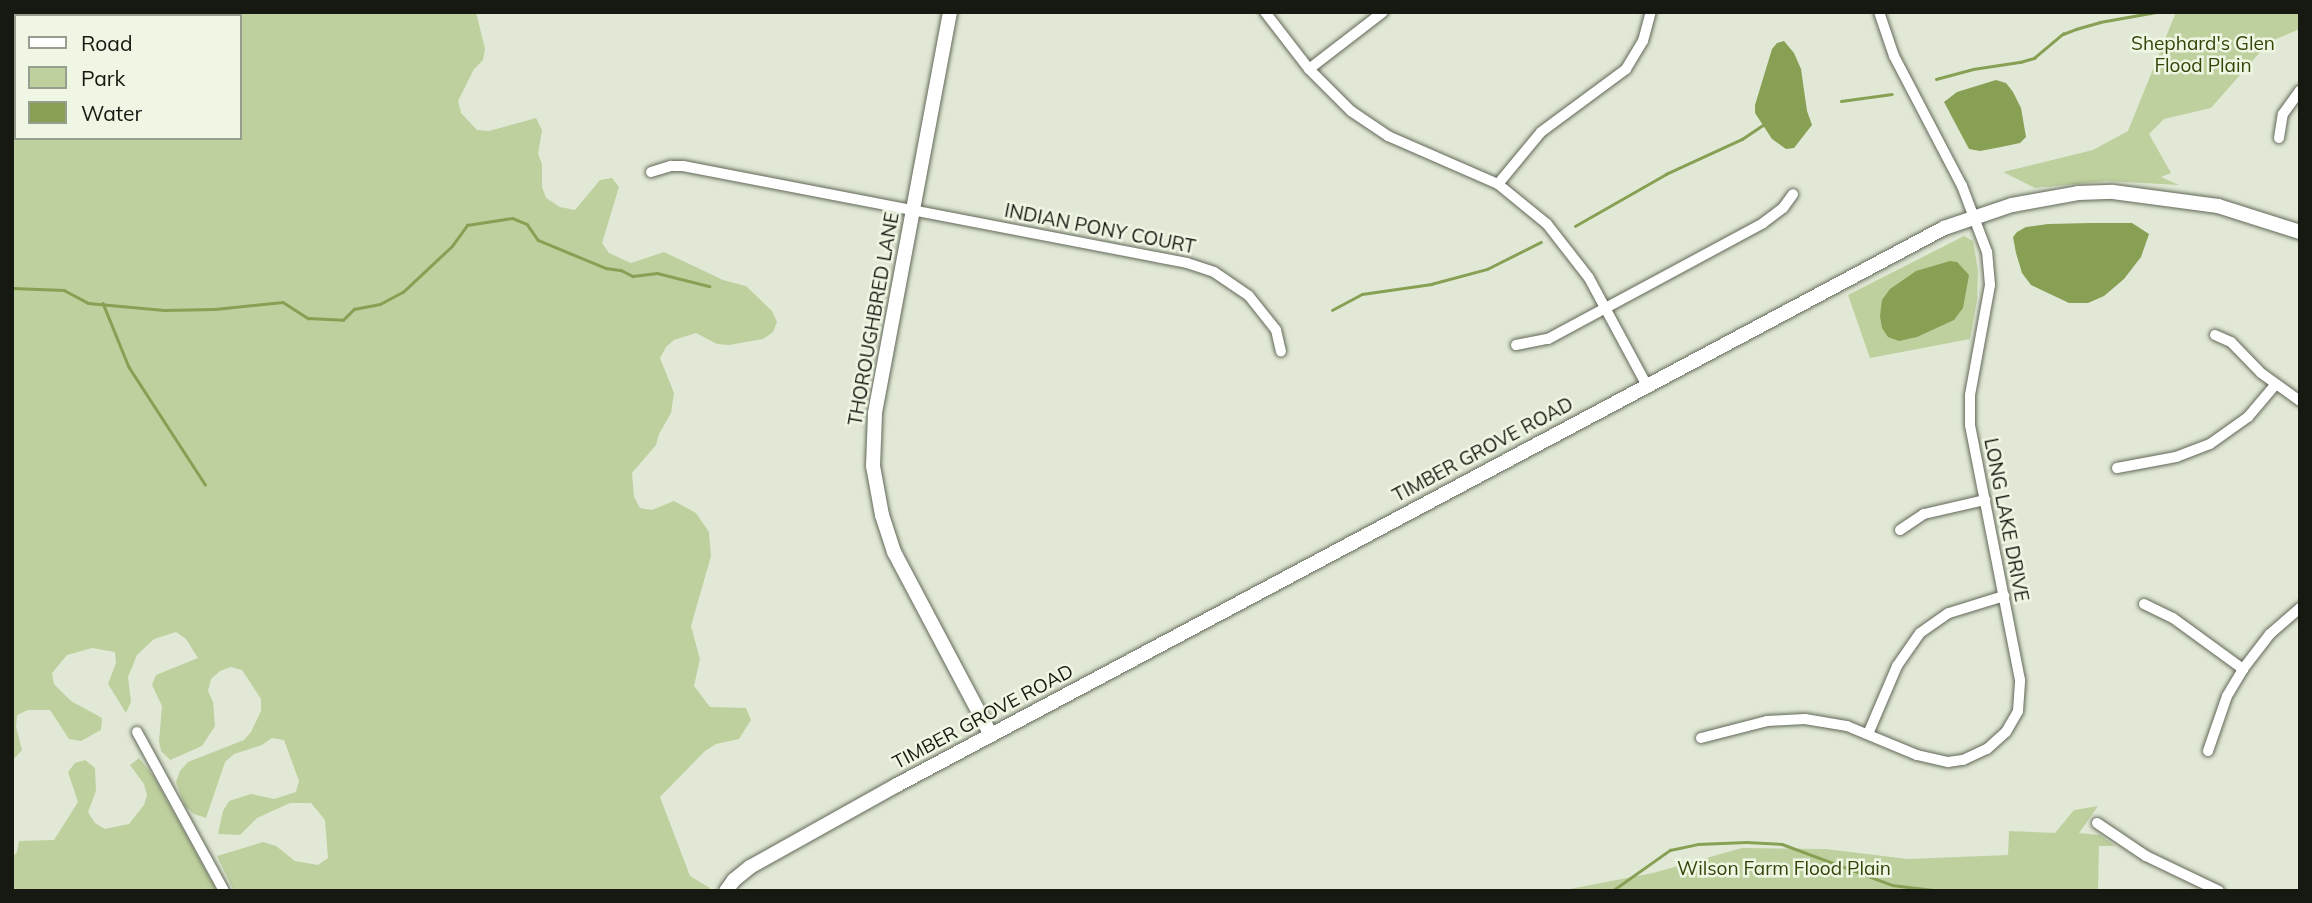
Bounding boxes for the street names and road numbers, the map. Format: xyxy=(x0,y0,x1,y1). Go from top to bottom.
street label: INDIAN PONY COURT xyxy=(1002,199,1198,259)
street label: THOROUGHBRED LANE xyxy=(844,210,904,428)
street label: TIMBER GROVE ROAD xyxy=(1389,393,1577,507)
street label: LONG LAKE DRIVE xyxy=(1979,436,2033,604)
street label: TIMBER GROVE ROAD xyxy=(889,660,1077,774)

